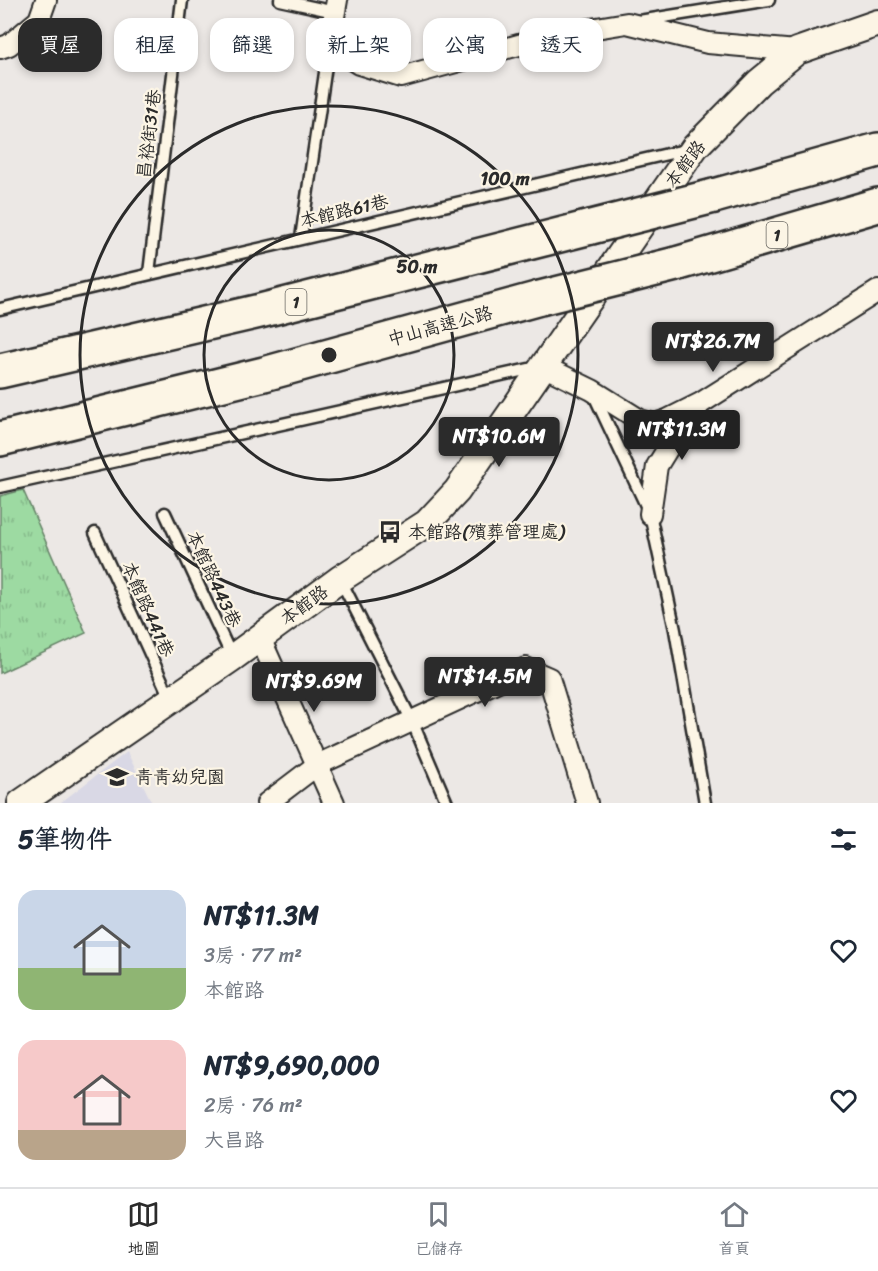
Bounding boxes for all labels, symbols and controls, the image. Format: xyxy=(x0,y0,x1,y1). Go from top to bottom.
chip: 買屋 xyxy=(18,18,102,72)
chip: 租屋 xyxy=(114,18,198,72)
chip: 篩選 xyxy=(210,18,294,72)
chip: 新上架 xyxy=(306,18,411,72)
chip: 公寓 xyxy=(423,18,507,72)
chip: 透天 xyxy=(519,18,603,72)
street label: 昌裕街31巷 xyxy=(128,88,170,180)
street label: 本館路 xyxy=(656,133,714,195)
text: 100 m xyxy=(481,163,530,195)
street label: 本館路61巷 xyxy=(297,185,391,237)
road number: 1 xyxy=(766,222,788,248)
text: 50 m xyxy=(397,251,438,283)
road number: 1 xyxy=(286,289,306,315)
street label: 中山高速公路 xyxy=(384,297,496,355)
pin: NT$26.7M xyxy=(651,322,775,373)
text: NT$26.7M xyxy=(666,324,760,359)
centre of rings xyxy=(319,345,339,365)
pin: NT$11.3M xyxy=(620,410,744,461)
text: NT$11.3M xyxy=(638,412,726,447)
pin: NT$10.6M xyxy=(437,417,561,468)
text: NT$10.6M xyxy=(453,419,545,454)
place label: 本館路(殯葬管理處) xyxy=(408,516,566,548)
bus stop icon: 本館路(殯葬管理處) xyxy=(377,519,403,545)
street label: 本館路443巷 xyxy=(177,525,251,633)
street label: 本館路441巷 xyxy=(113,556,183,662)
street label: 本館路 xyxy=(273,576,335,634)
pin: NT$14.5M xyxy=(423,657,547,708)
text: NT$14.5M xyxy=(438,659,532,694)
pin: NT$9.69M xyxy=(252,662,376,713)
text: NT$9.69M xyxy=(266,664,362,699)
place label: 青青幼兒園 xyxy=(135,761,225,793)
school or university icon: 青青幼兒園 xyxy=(104,764,130,790)
text: 5筆物件 xyxy=(18,816,112,862)
icon: filters xyxy=(827,823,860,856)
text: NT$11.3M xyxy=(204,892,319,938)
icon: home xyxy=(66,914,138,986)
icon: heart xyxy=(827,934,860,967)
text: 3房 · 77 m² xyxy=(204,938,302,973)
text: 本館路 xyxy=(204,973,264,1008)
text: NT$9,690,000 xyxy=(204,1042,380,1088)
icon: home xyxy=(66,1064,138,1136)
icon: heart xyxy=(827,1084,860,1117)
text: 2房 · 76 m² xyxy=(204,1088,303,1123)
text: 大昌路 xyxy=(204,1123,264,1158)
tab: 地圖 xyxy=(127,1198,160,1263)
tab: 已儲存 xyxy=(415,1198,463,1263)
tab: 首頁 xyxy=(718,1198,751,1263)

